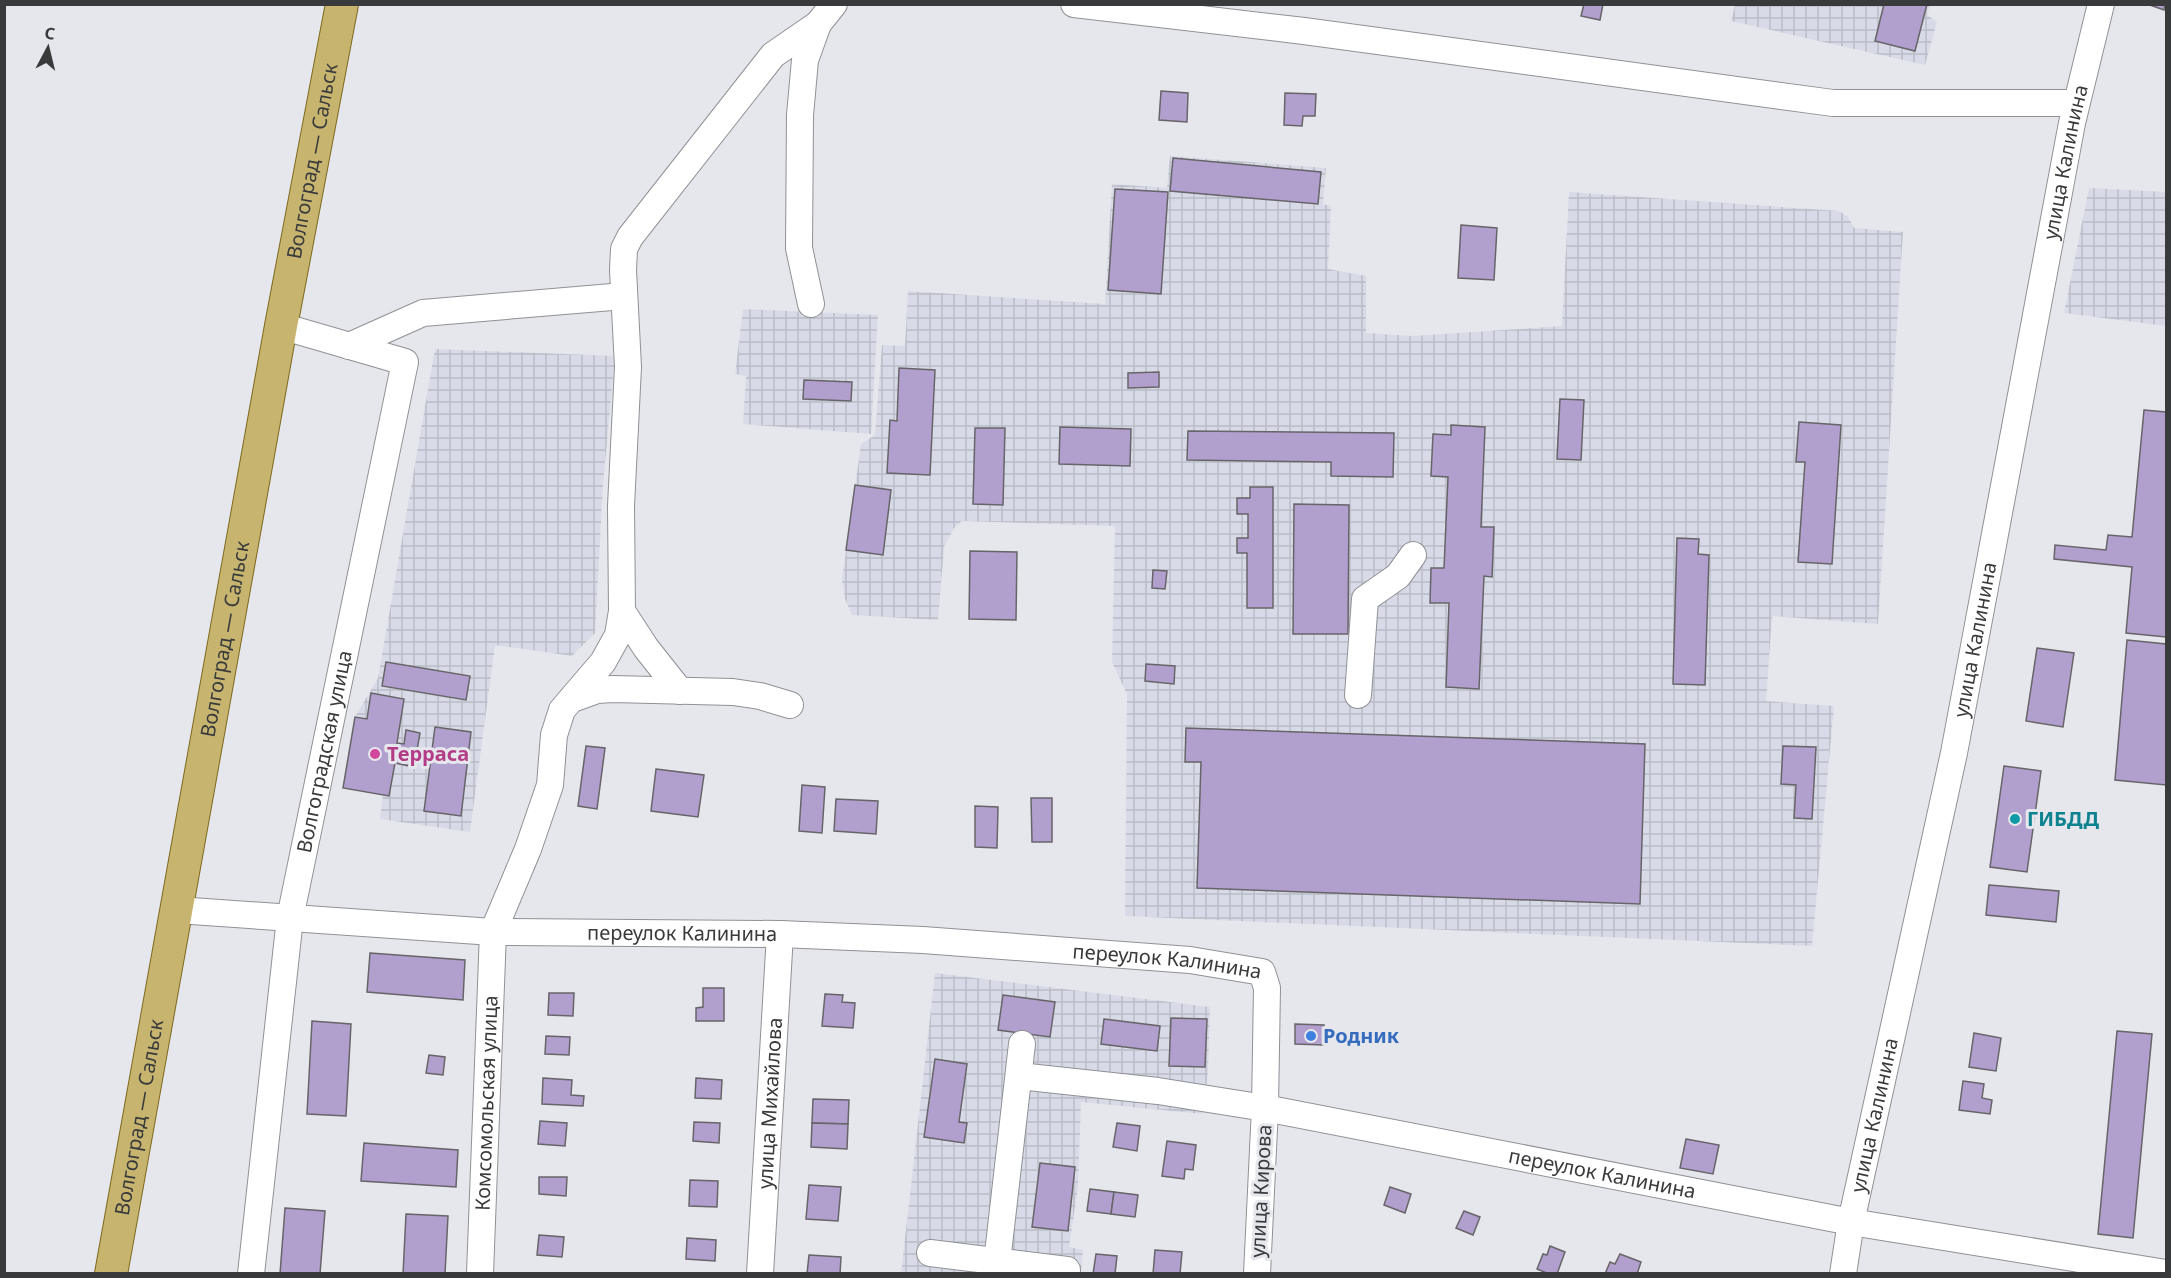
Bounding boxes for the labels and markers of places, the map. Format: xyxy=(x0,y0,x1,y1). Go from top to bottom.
place label: Терраса xyxy=(387,740,469,767)
marker: Терраса xyxy=(368,747,382,761)
place label: ГИБДД xyxy=(2027,805,2099,832)
marker: ГИБДД xyxy=(2008,812,2022,826)
place label: Родник xyxy=(1323,1022,1400,1049)
marker: Родник xyxy=(1304,1029,1318,1043)

